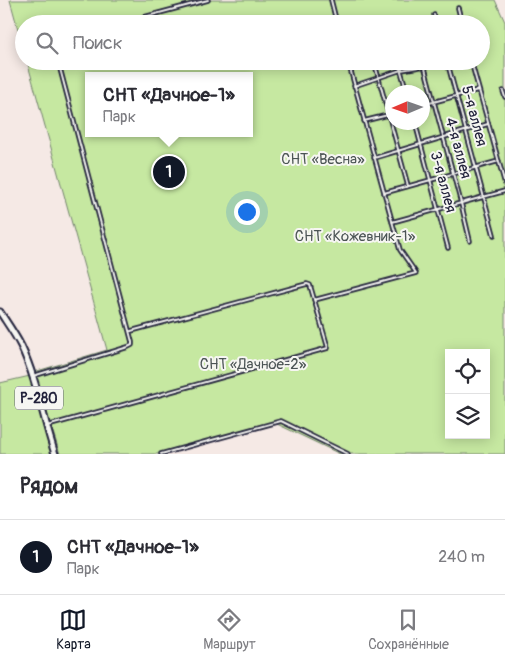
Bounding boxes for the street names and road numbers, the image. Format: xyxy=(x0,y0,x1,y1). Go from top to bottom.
street label: 5-я аллея xyxy=(457,84,491,148)
street label: 4-я аллея xyxy=(441,115,475,181)
street label: 3-я аллея xyxy=(426,149,460,215)
road number: Р-280 xyxy=(15,386,63,409)

